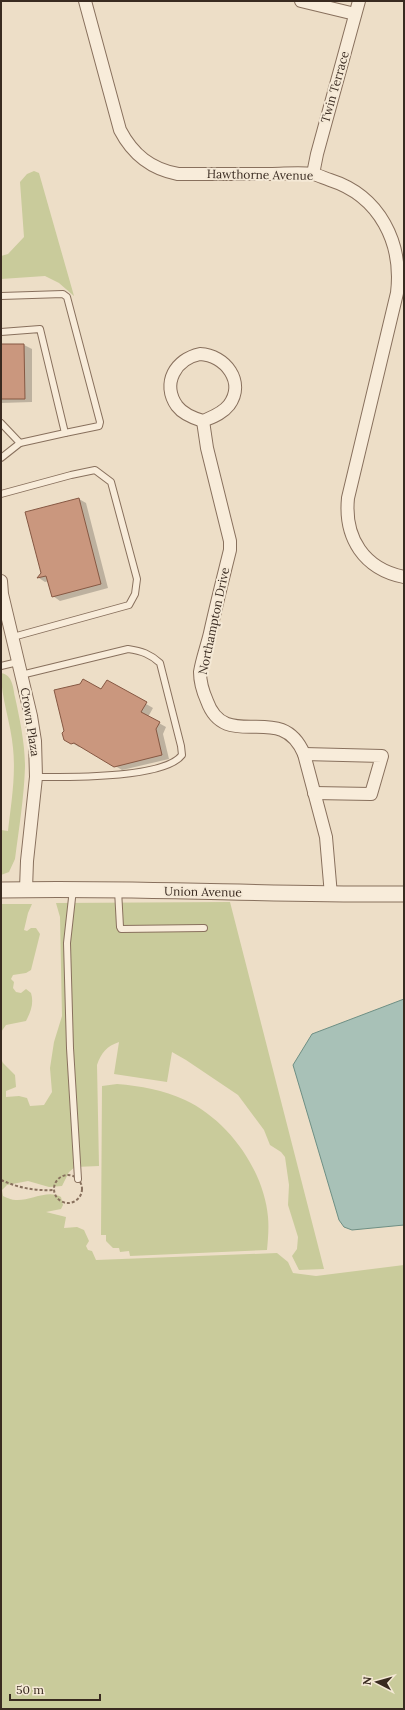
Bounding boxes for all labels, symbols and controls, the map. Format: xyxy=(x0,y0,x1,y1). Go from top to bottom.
street label: Twin Terrace xyxy=(317,49,352,125)
street label: Hawthorne Avenue xyxy=(207,166,314,183)
street label: Northampton Drive xyxy=(195,565,232,676)
street label: Crown Plaza xyxy=(18,686,43,757)
street label: Union Avenue xyxy=(164,883,243,900)
north arrow xyxy=(357,1662,397,1702)
scale bar xyxy=(10,1676,100,1702)
text: N xyxy=(360,1676,375,1686)
text: 50 m xyxy=(16,1682,44,1697)

